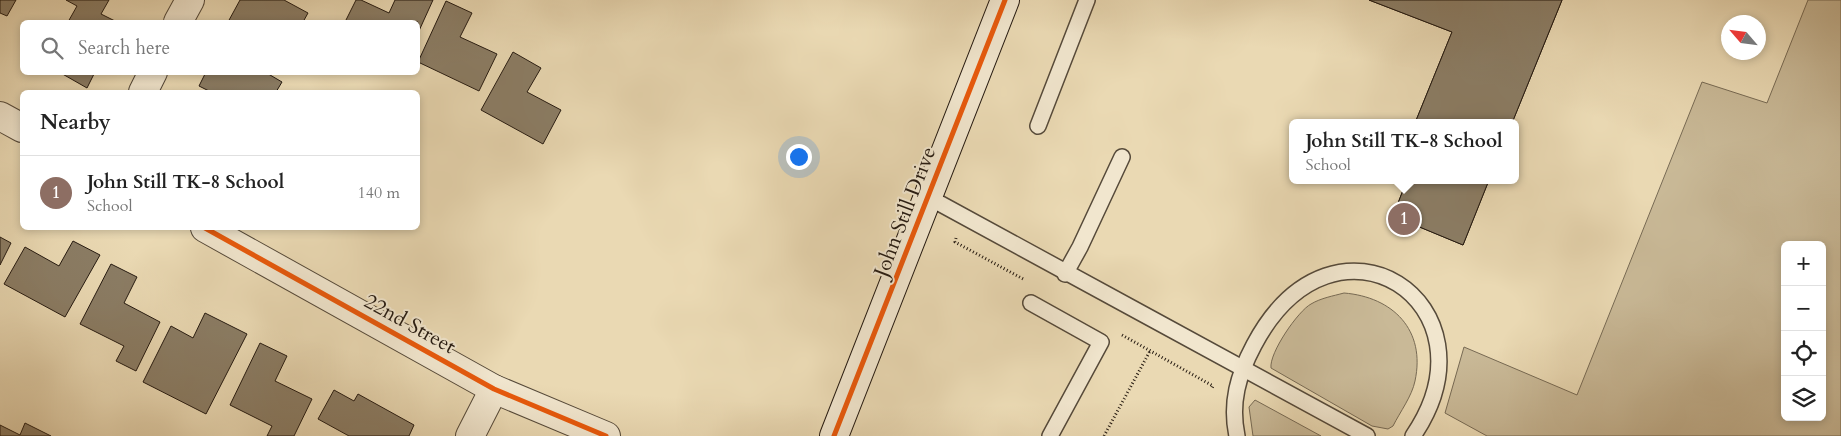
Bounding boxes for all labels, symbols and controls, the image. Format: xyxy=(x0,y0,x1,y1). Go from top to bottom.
north arrow xyxy=(1721,15,1766,60)
search box xyxy=(20,20,420,75)
icon: search xyxy=(38,34,66,62)
text: Search here xyxy=(78,35,170,61)
text: Nearby xyxy=(40,108,111,137)
popup xyxy=(1289,119,1519,184)
text: John Still TK-8 School xyxy=(1305,128,1503,154)
street label: John Still Drive xyxy=(866,143,943,284)
your location xyxy=(786,144,812,170)
text: School xyxy=(1305,154,1351,176)
text: John Still TK-8 School xyxy=(87,169,284,195)
text: 1 xyxy=(52,182,60,204)
text: 140 m xyxy=(358,182,400,204)
text: School xyxy=(87,195,132,217)
pin: 1 xyxy=(1388,200,1420,238)
map controls xyxy=(1781,241,1826,421)
button: + xyxy=(1781,241,1826,286)
button: − xyxy=(1781,286,1826,331)
street label: 22nd Street xyxy=(359,287,461,361)
button: locate xyxy=(1781,331,1826,376)
button: layers xyxy=(1781,376,1826,421)

